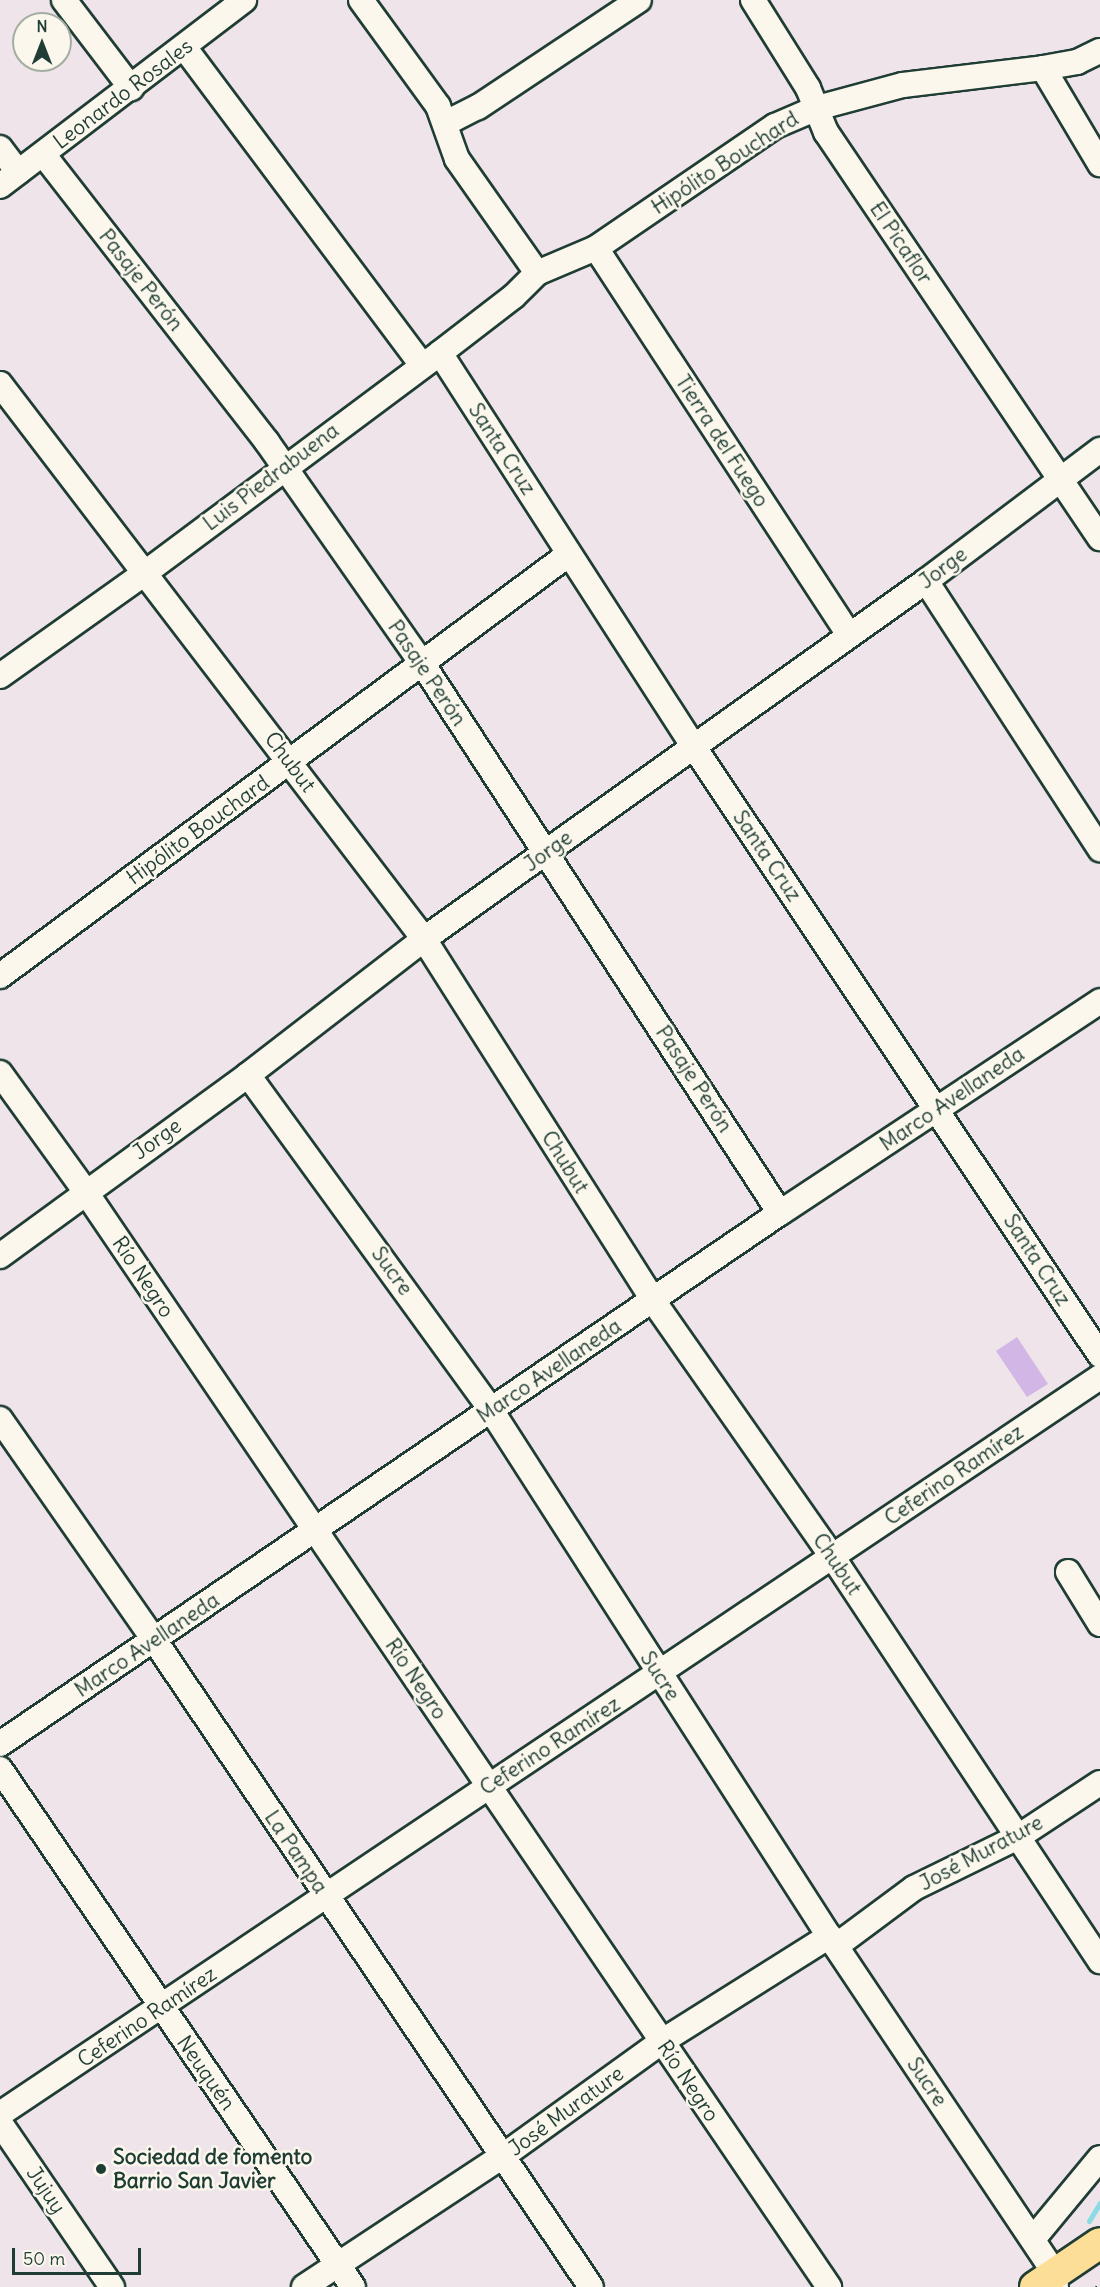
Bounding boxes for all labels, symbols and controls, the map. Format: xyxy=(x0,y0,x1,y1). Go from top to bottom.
north arrow xyxy=(12,12,72,72)
text: N xyxy=(36,16,48,36)
street label: Leonardo Rosales xyxy=(48,33,198,155)
street label: Hipólito Bouchard xyxy=(647,106,803,220)
street label: El Picaflor xyxy=(864,197,938,289)
street label: Pasaje Perón xyxy=(93,224,189,336)
street label: Tierra del Fuego xyxy=(670,370,774,512)
street label: Santa Cruz xyxy=(463,398,541,500)
street label: Luis Piedrabuena xyxy=(198,418,344,536)
street label: Jorge xyxy=(914,542,972,594)
street label: Pasaje Perón xyxy=(382,615,472,731)
street label: Chubut xyxy=(259,727,321,797)
street label: Hipólito Bouchard xyxy=(122,770,274,890)
street label: Santa Cruz xyxy=(727,806,807,906)
street label: Jorge xyxy=(519,825,577,877)
street label: Pasaje Perón xyxy=(650,1021,738,1137)
street label: Marco Avellaneda xyxy=(875,1041,1029,1157)
street label: Jorge xyxy=(128,1113,186,1165)
street label: Chubut xyxy=(536,1126,594,1198)
street label: Santa Cruz xyxy=(998,1209,1076,1311)
street label: Río Negro xyxy=(107,1232,179,1322)
street label: Sucre xyxy=(366,1242,418,1300)
street label: Marco Avellaneda xyxy=(472,1313,626,1429)
street label: Ceferino Ramírez xyxy=(880,1419,1028,1531)
street label: Chubut xyxy=(807,1528,867,1600)
street label: Marco Avellaneda xyxy=(70,1587,224,1703)
street label: Río Negro xyxy=(380,1634,452,1724)
street label: Sucre xyxy=(635,1647,685,1705)
street label: Ceferino Ramírez xyxy=(475,1691,625,1801)
street label: La Pampa xyxy=(259,1806,333,1898)
street label: José Murature xyxy=(915,1810,1047,1896)
street label: Ceferino Ramírez xyxy=(73,1961,221,2073)
street label: Neuquén xyxy=(171,2031,241,2115)
street label: Río Negro xyxy=(652,2036,724,2126)
street label: Sucre xyxy=(902,2053,952,2111)
street label: José Murature xyxy=(503,2061,629,2161)
place label: Sociedad de fomento Barrio San Javier xyxy=(113,2144,312,2194)
street label: Jujuy xyxy=(21,2162,71,2218)
marker: Sociedad de fomento Barrio San Javier xyxy=(94,2162,108,2176)
scale bar xyxy=(15,2236,144,2274)
text: 50 m xyxy=(23,2247,65,2270)

